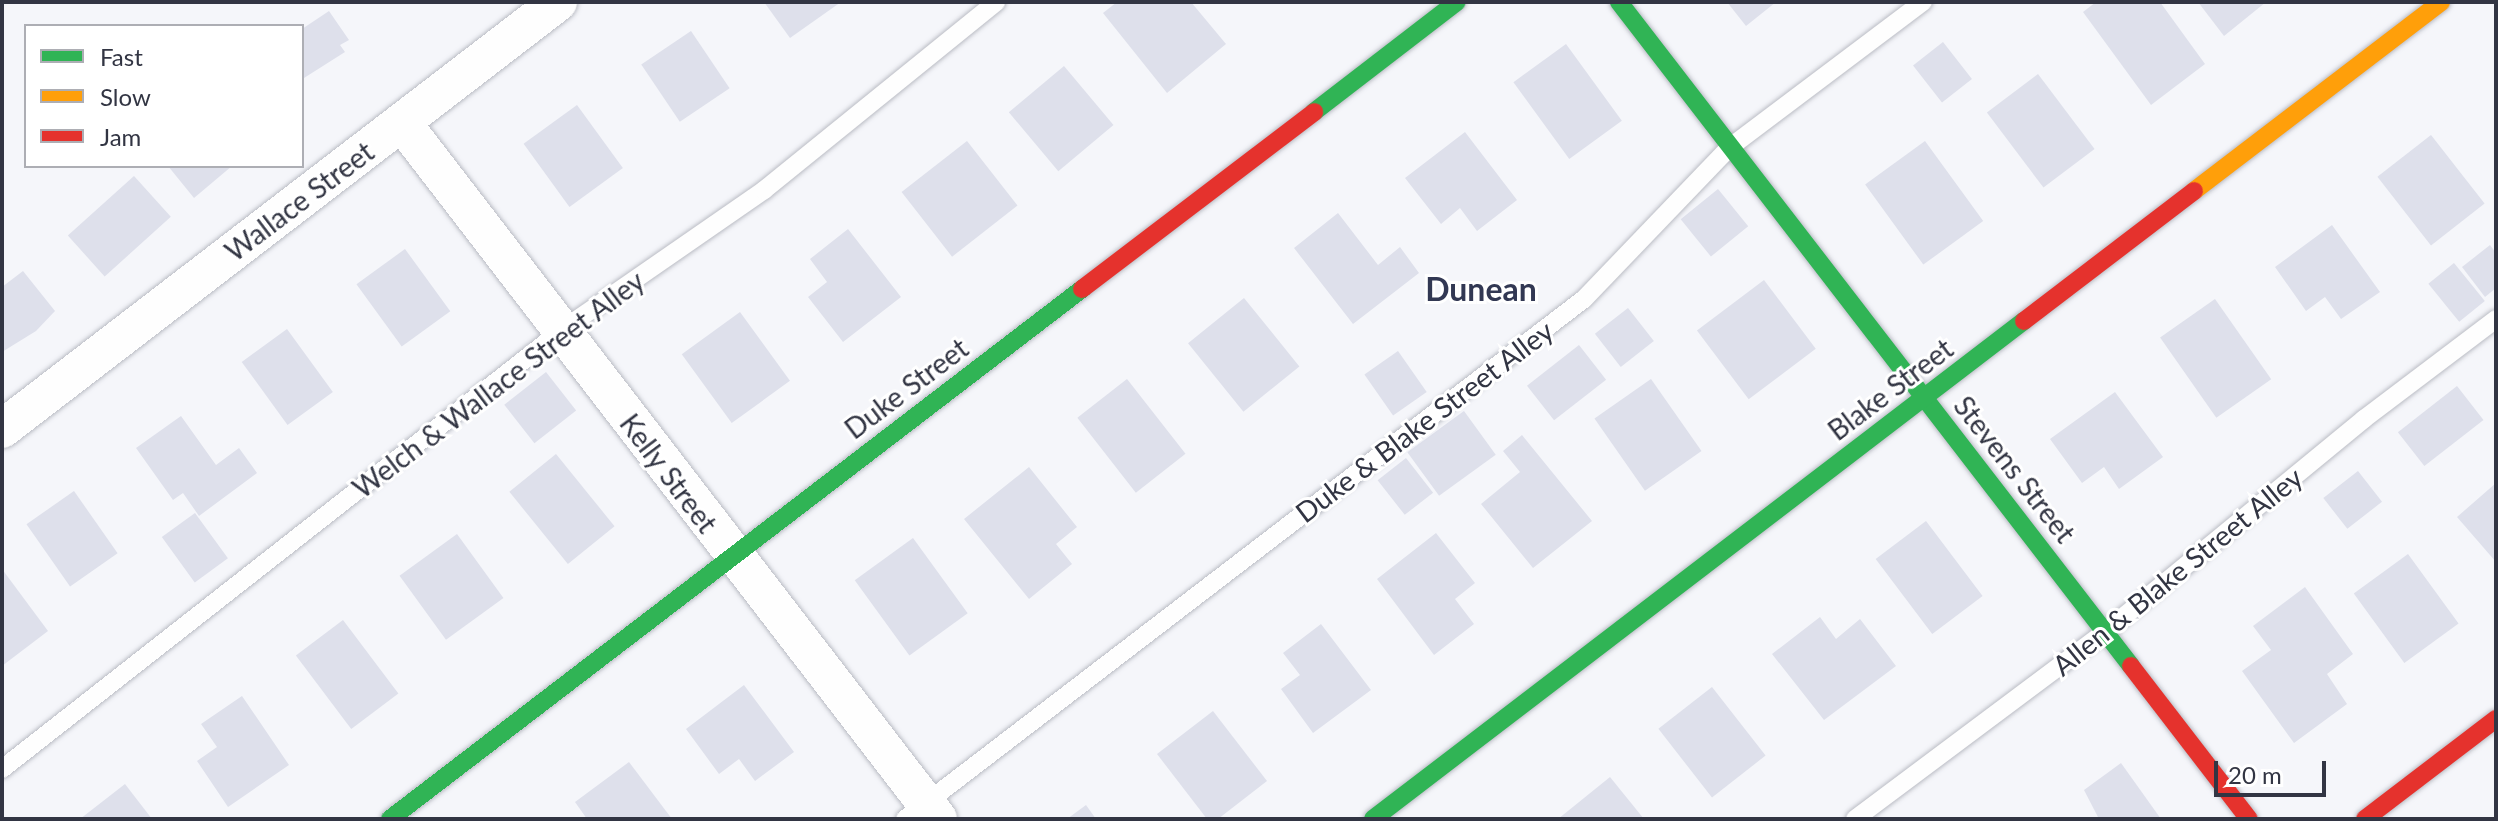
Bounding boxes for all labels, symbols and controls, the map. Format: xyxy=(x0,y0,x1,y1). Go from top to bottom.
legend xyxy=(24,24,304,168)
text: Fast xyxy=(100,42,143,71)
text: Slow xyxy=(100,82,151,111)
text: Jam xyxy=(100,122,141,151)
street label: Wallace Street xyxy=(218,134,380,268)
street label: Welch & Wallace Street Alley xyxy=(345,263,651,505)
district label: Dunean xyxy=(1425,270,1537,308)
street label: Duke & Blake Street Alley xyxy=(1288,313,1560,529)
street label: Duke Street xyxy=(838,331,974,445)
street label: Blake Street xyxy=(1821,331,1959,447)
street label: Stevens Street xyxy=(1947,389,2083,549)
street label: Kelly Street xyxy=(613,407,725,539)
street label: Allen & Blake Street Alley xyxy=(2045,460,2309,682)
scale bar xyxy=(2218,745,2330,795)
text: 20 m xyxy=(2228,760,2282,789)

